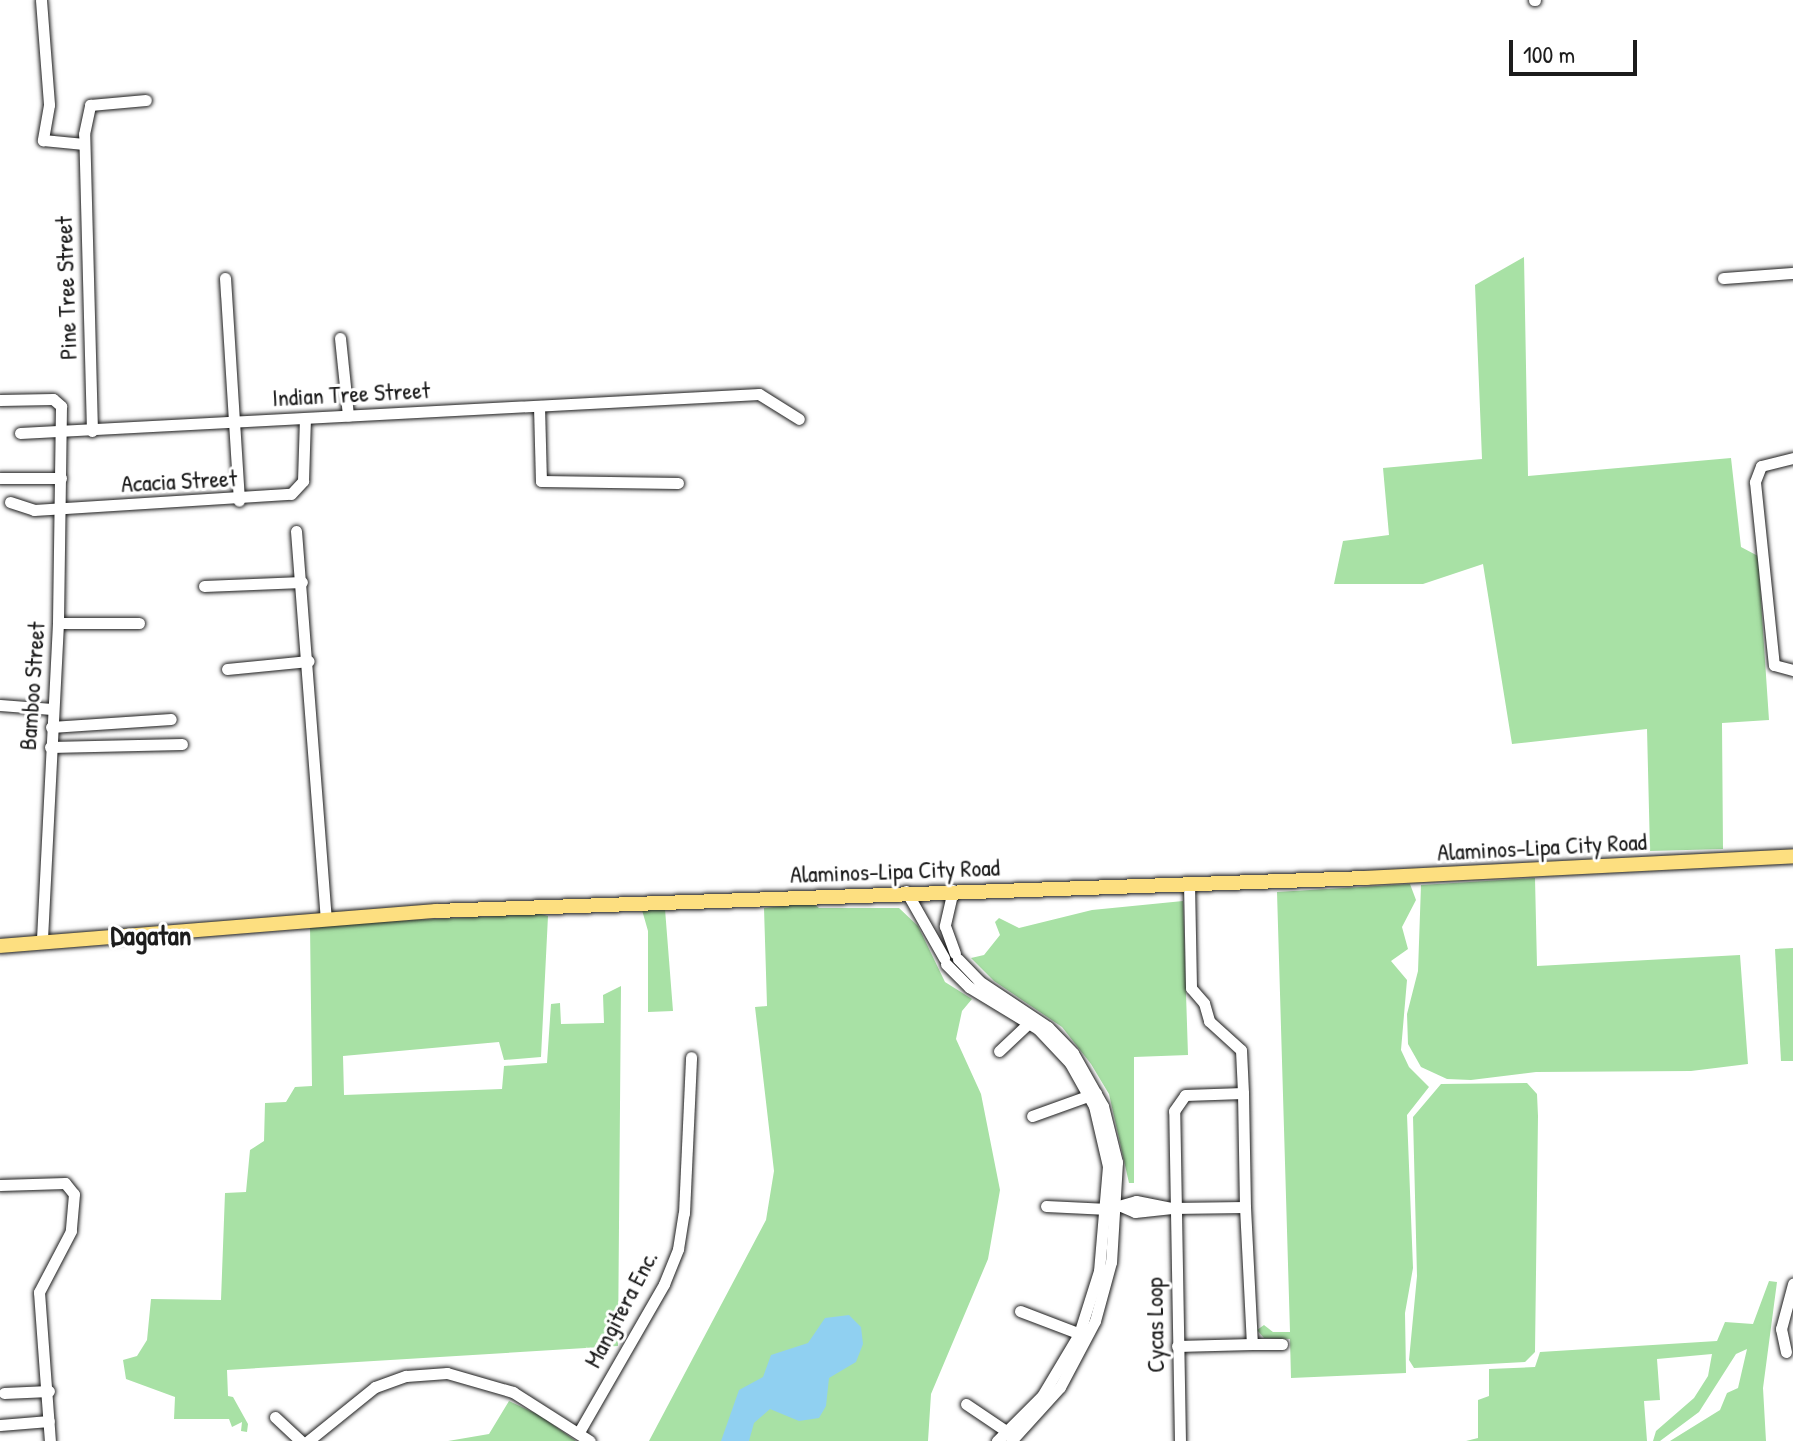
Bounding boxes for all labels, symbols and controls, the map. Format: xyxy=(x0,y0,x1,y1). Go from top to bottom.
scale bar xyxy=(1513,24,1641,74)
text: 100 m xyxy=(1523,38,1575,70)
street label: Pine Tree Street xyxy=(49,216,83,360)
street label: Indian Tree Street xyxy=(271,375,431,413)
street label: Acacia Street xyxy=(120,464,238,498)
street label: Bamboo Street xyxy=(13,621,51,751)
street label: Alaminos-Lipa City Road xyxy=(1436,827,1648,867)
street label: Alaminos-Lipa City Road xyxy=(790,853,1000,889)
district label: Dagatan xyxy=(111,918,191,952)
street label: Mangitera Enc. xyxy=(578,1246,664,1372)
street label: Cycas Loop xyxy=(1140,1277,1170,1373)

